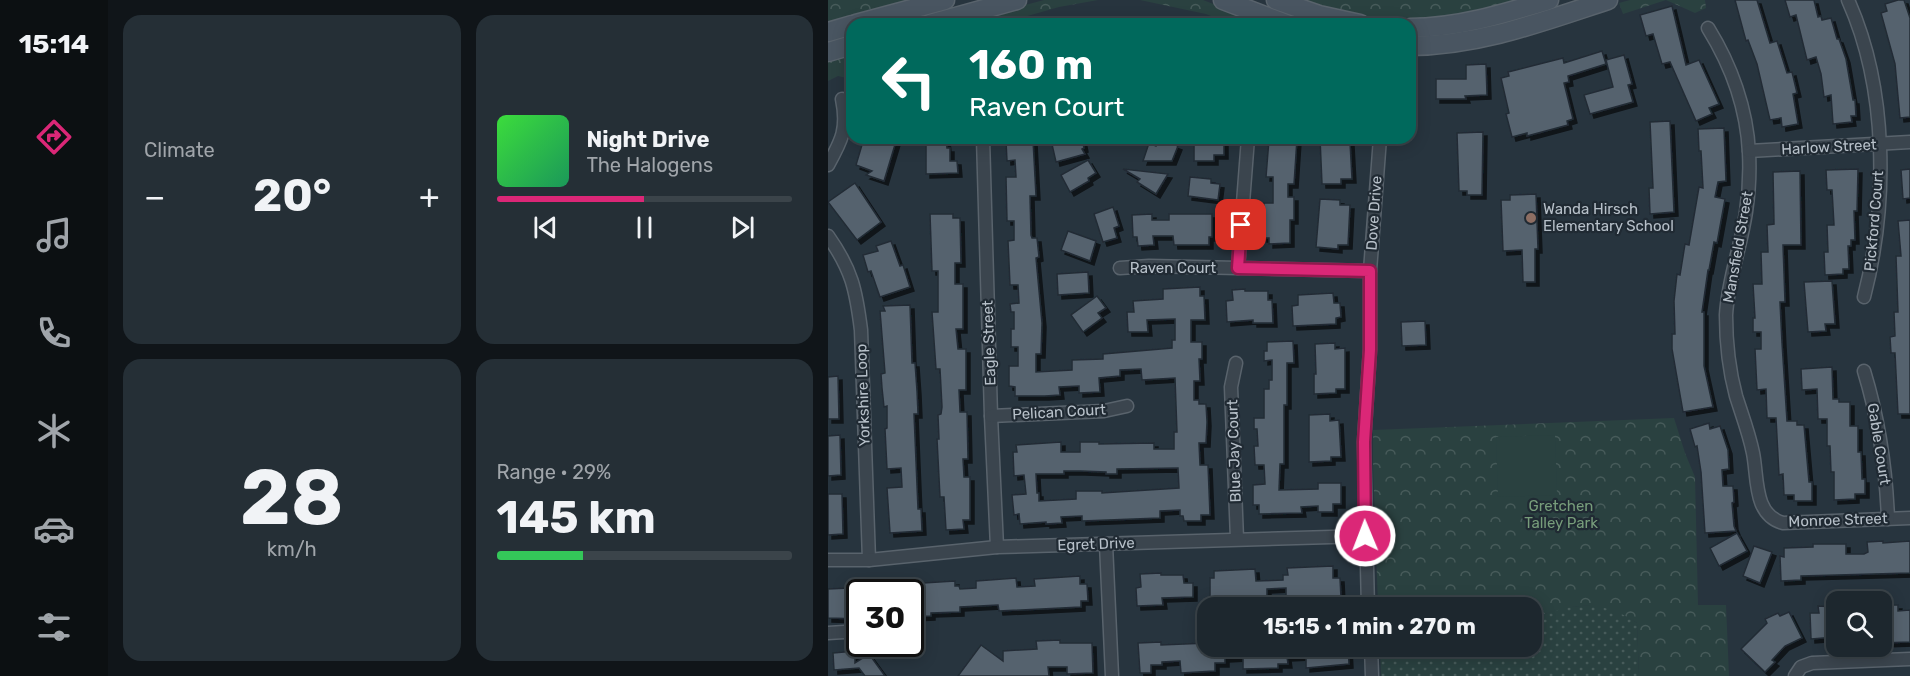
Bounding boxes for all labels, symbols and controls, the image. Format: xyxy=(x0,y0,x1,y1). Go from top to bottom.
text: 15:14 xyxy=(19,28,89,60)
text: 160 m xyxy=(969,40,1093,90)
icon: left xyxy=(870,42,948,120)
text: Raven Court xyxy=(969,91,1124,123)
icon: directions xyxy=(33,116,75,158)
text: Night Drive xyxy=(587,126,709,153)
street label: Harlow Street xyxy=(1781,136,1877,158)
text: Climate xyxy=(144,138,215,162)
text: The Halogens xyxy=(587,153,713,177)
text: 20° xyxy=(253,169,331,222)
street label: Pickford Court xyxy=(1861,170,1887,272)
street label: Dove Drive xyxy=(1362,175,1386,251)
text: − xyxy=(144,177,165,216)
text: + xyxy=(419,177,440,216)
street label: Mansfield Street xyxy=(1719,190,1757,304)
pin xyxy=(1215,199,1266,250)
place label: Wanda Hirsch Elementary School xyxy=(1543,200,1674,235)
icon: arrive xyxy=(1224,208,1257,241)
icon: previous xyxy=(529,211,562,244)
icon: pause xyxy=(628,211,661,244)
icon: next xyxy=(726,211,759,244)
marker: Wanda Hirsch Elementary School xyxy=(1524,211,1538,225)
icon: music xyxy=(33,214,75,256)
street label: Raven Court xyxy=(1130,259,1216,277)
street label: Eagle Street xyxy=(979,300,999,386)
icon: phone xyxy=(33,312,75,354)
street label: Yorkshire Loop xyxy=(852,343,874,447)
street label: Blue Jay Court xyxy=(1223,399,1245,503)
street label: Pelican Court xyxy=(1012,401,1106,423)
street label: Gable Court xyxy=(1864,402,1894,486)
icon: climate xyxy=(33,410,75,452)
text: 28 xyxy=(240,451,344,544)
text: Range · 29% xyxy=(497,460,611,484)
text: 145 km xyxy=(497,491,656,544)
park label: Gretchen Talley Park xyxy=(1524,497,1598,532)
position arrow xyxy=(1333,504,1397,568)
icon: car xyxy=(33,508,75,550)
street label: Monroe Street xyxy=(1788,509,1888,531)
street label: Egret Drive xyxy=(1057,534,1135,554)
text: km/h xyxy=(267,537,317,561)
speed limit sign: 30 xyxy=(846,579,924,657)
map controls xyxy=(1826,591,1892,657)
button: search xyxy=(1826,591,1892,657)
icon: filters xyxy=(33,606,75,648)
text: 15:15 · 1 min · 270 m xyxy=(1263,613,1476,640)

